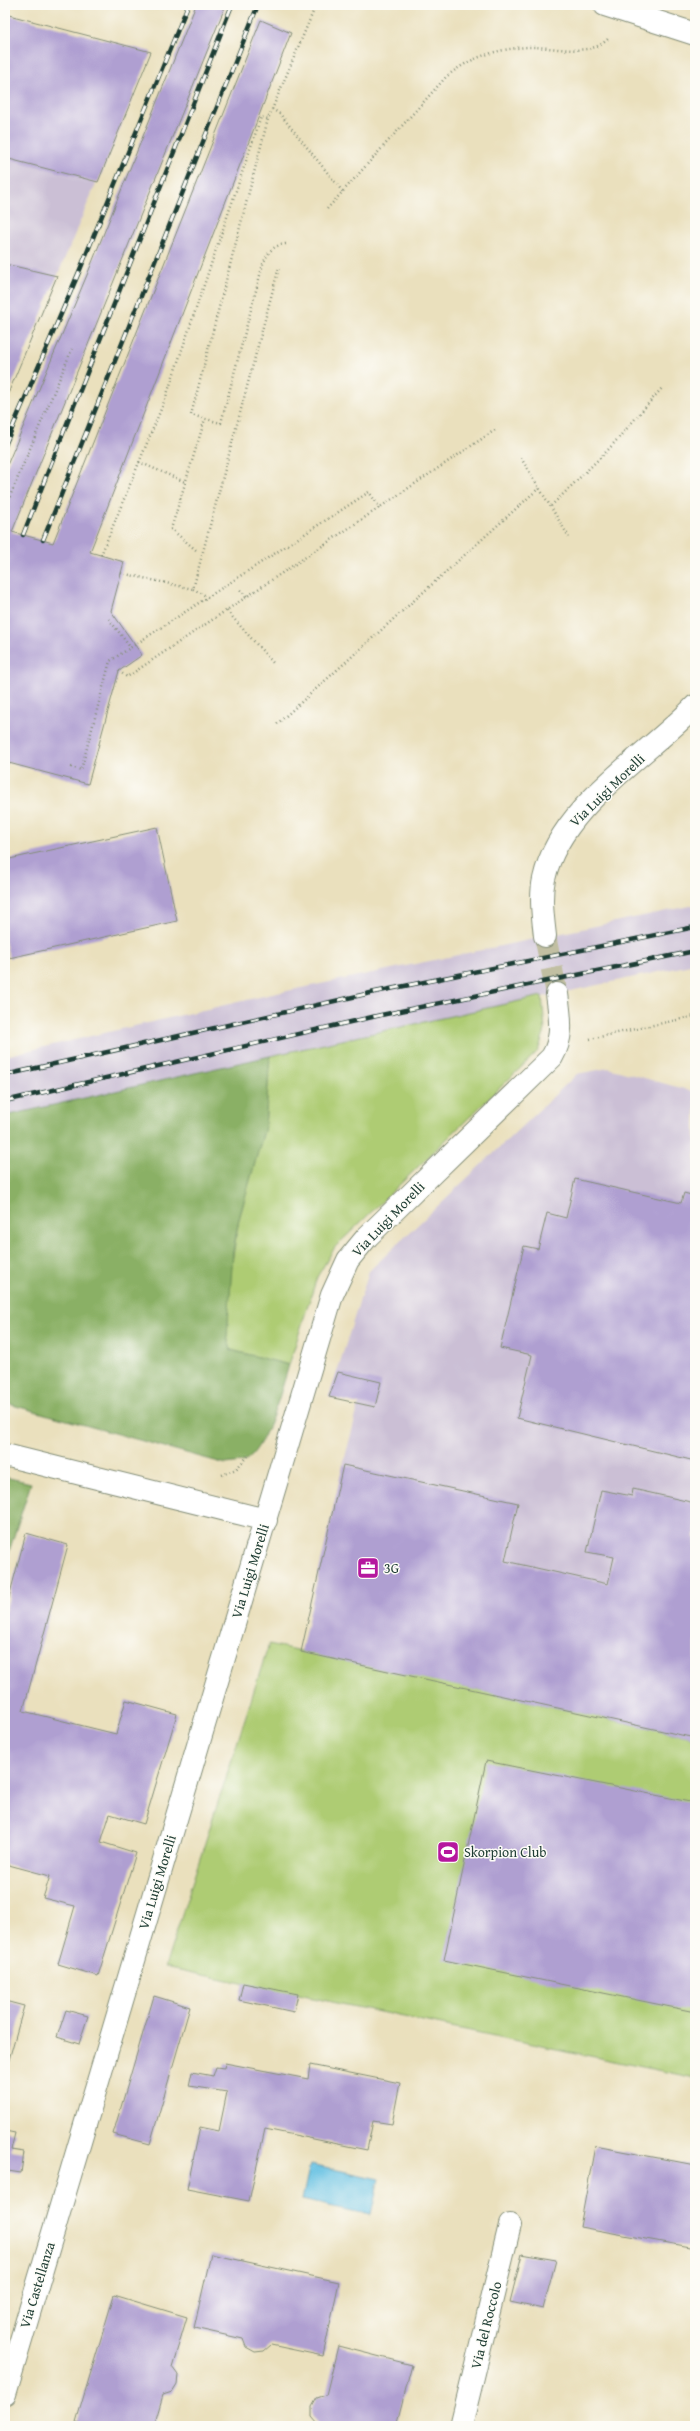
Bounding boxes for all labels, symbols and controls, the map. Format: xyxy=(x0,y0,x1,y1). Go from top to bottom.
street label: Via Luigi Morelli xyxy=(565,749,649,831)
street label: Via Luigi Morelli xyxy=(347,1177,429,1261)
street label: Via Luigi Morelli xyxy=(226,1521,274,1621)
office icon: 3G xyxy=(355,1555,381,1581)
place label: 3G xyxy=(384,1558,399,1578)
street label: Via Luigi Morelli xyxy=(133,1832,181,1932)
sports icon: Skorpion Club xyxy=(435,1839,461,1865)
place label: Skorpion Club xyxy=(464,1842,547,1862)
street label: Via Castellanza xyxy=(14,2239,60,2331)
street label: Via del Roccolo xyxy=(465,2279,507,2371)

